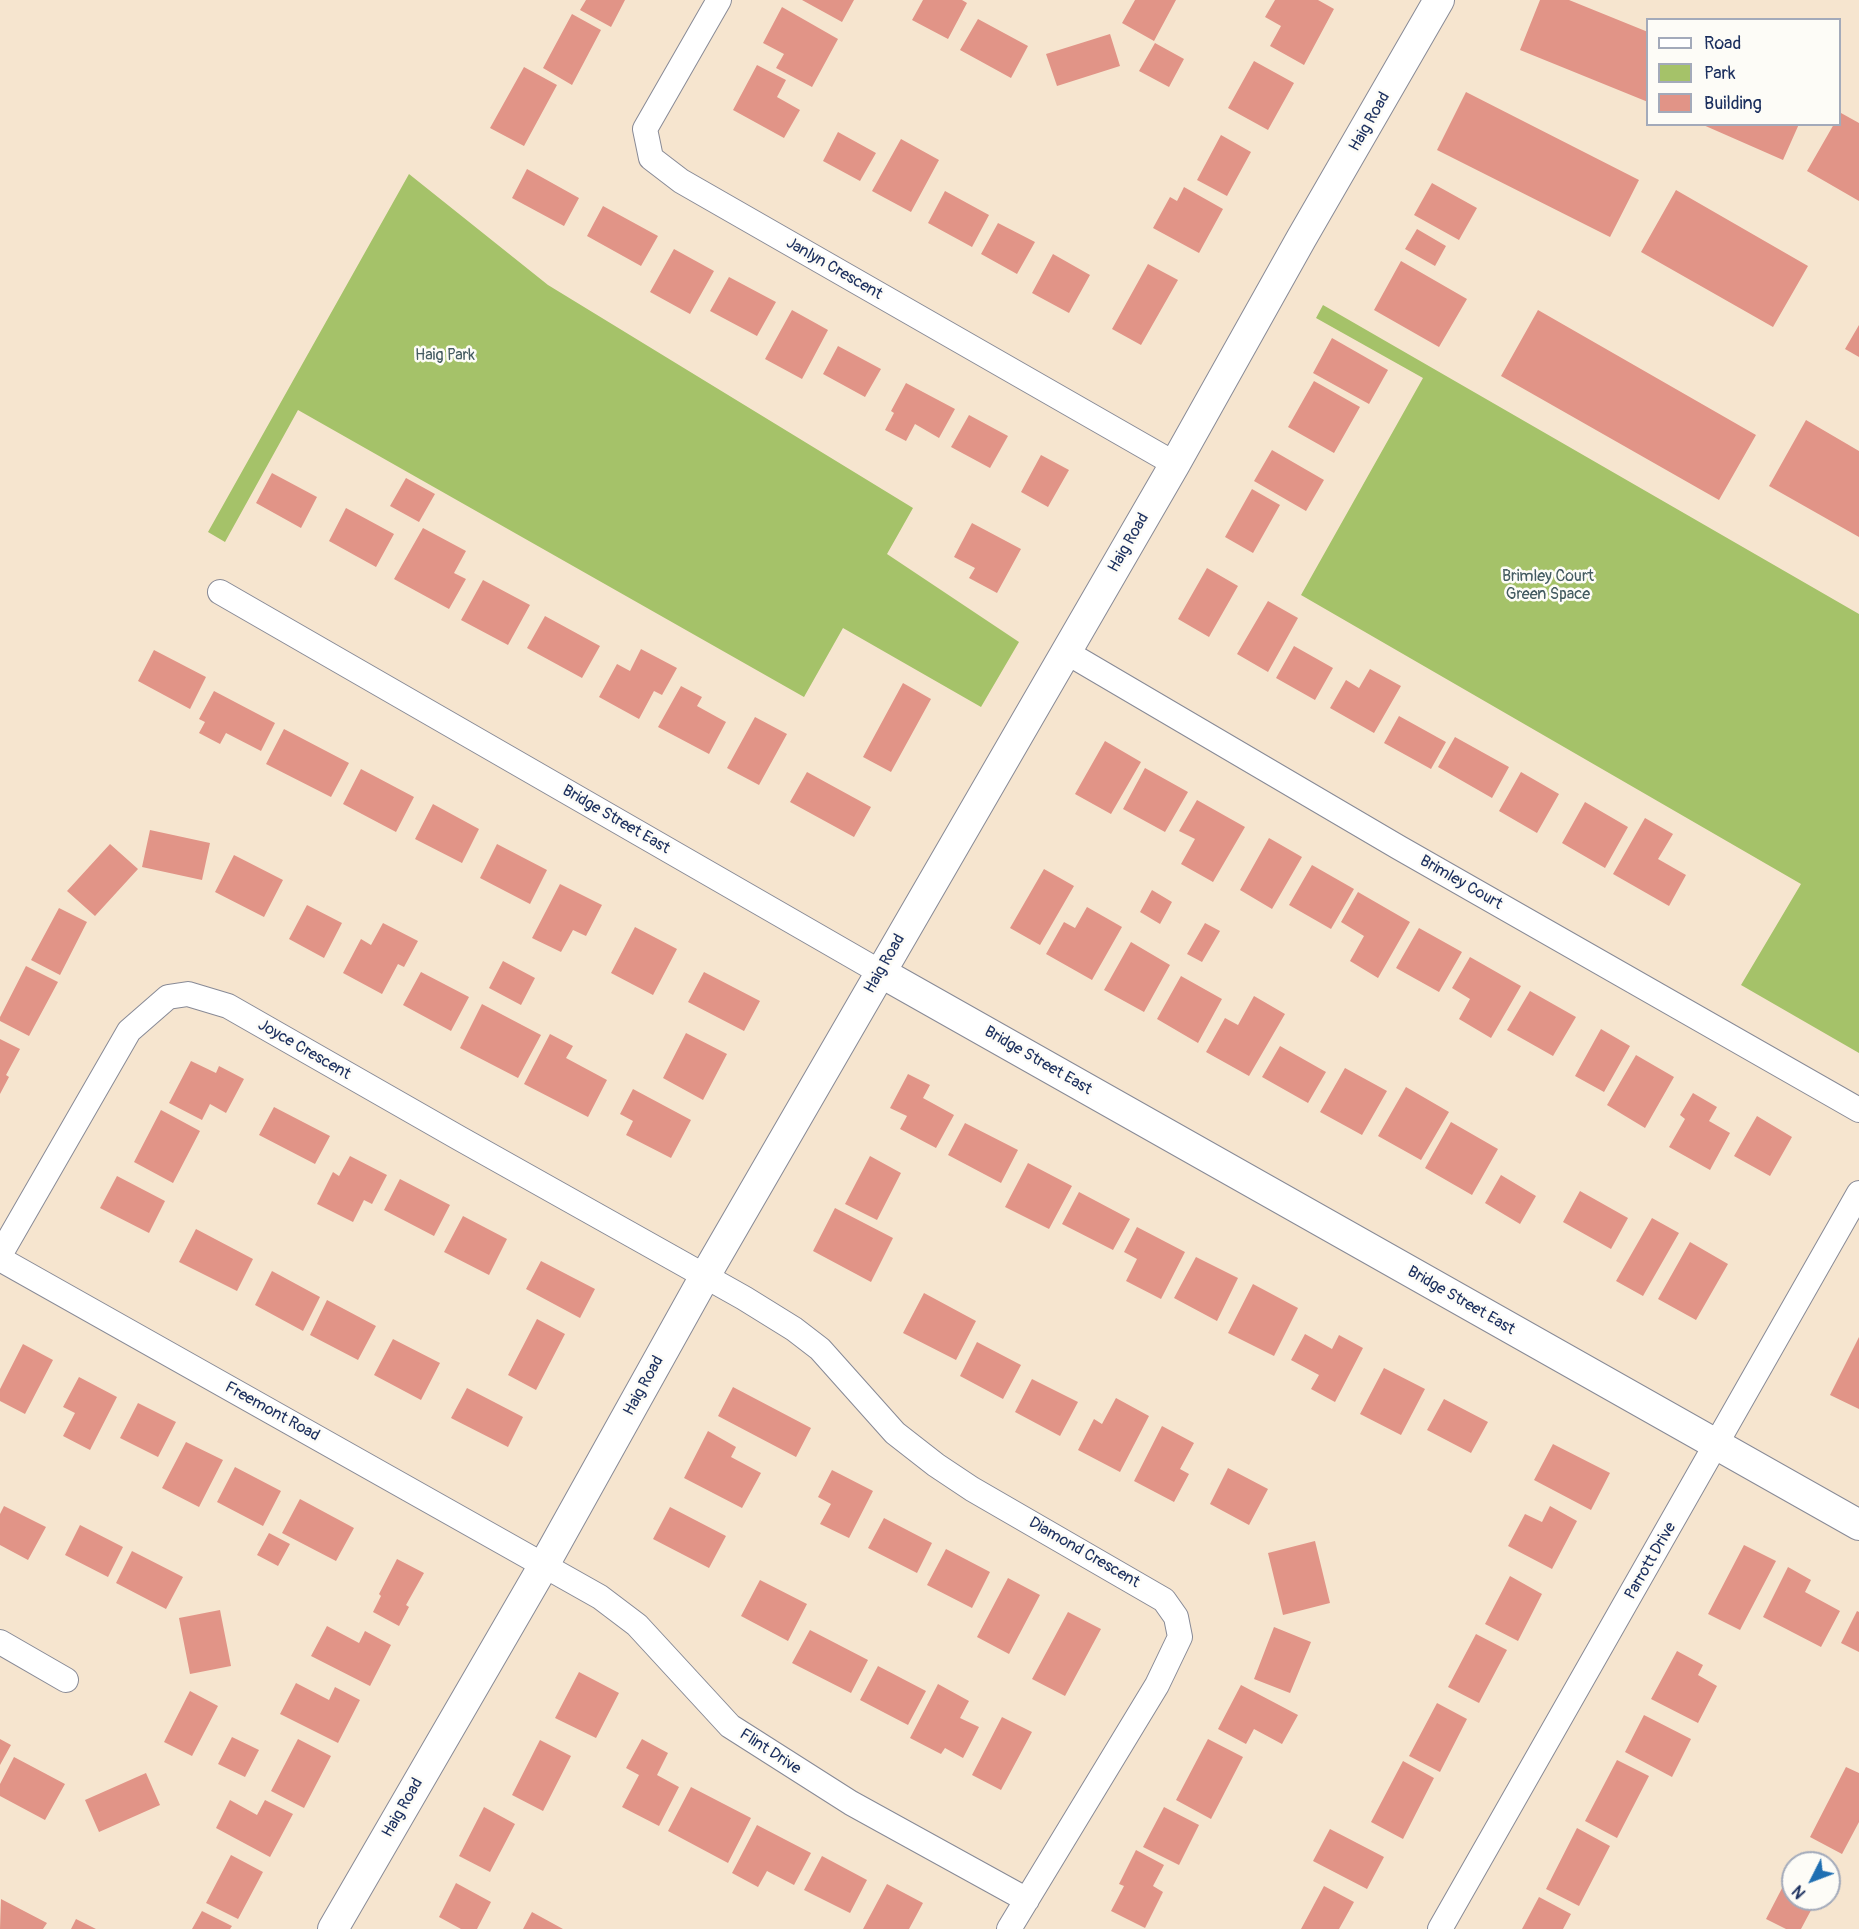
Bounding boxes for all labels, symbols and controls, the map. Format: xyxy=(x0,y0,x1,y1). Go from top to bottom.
legend xyxy=(1646,18,1841,126)
text: Road xyxy=(1704,32,1741,55)
text: Park xyxy=(1704,62,1736,85)
street label: Haig Road xyxy=(1345,89,1395,155)
text: Building xyxy=(1704,92,1762,115)
street label: Janlyn Crescent xyxy=(782,234,886,304)
park label: Haig Park xyxy=(415,346,475,366)
street label: Haig Road xyxy=(1104,510,1154,576)
park label: Brimley Court Green Space xyxy=(1502,567,1594,605)
street label: Bridge Street East xyxy=(559,781,673,859)
street label: Brimley Court xyxy=(1416,852,1506,914)
street label: Haig Road xyxy=(860,931,910,997)
street label: Joyce Crescent xyxy=(254,1016,354,1084)
street label: Bridge Street East xyxy=(981,1022,1095,1100)
street label: Bridge Street East xyxy=(1404,1262,1518,1340)
street label: Haig Road xyxy=(620,1353,668,1419)
street label: Freemont Road xyxy=(221,1378,323,1446)
street label: Diamond Crescent xyxy=(1025,1514,1143,1592)
street label: Parrott Drive xyxy=(1621,1519,1681,1603)
street label: Flint Drive xyxy=(736,1725,804,1779)
street label: Haig Road xyxy=(378,1775,428,1841)
north arrow xyxy=(1781,1851,1841,1911)
text: N xyxy=(1788,1881,1810,1902)

